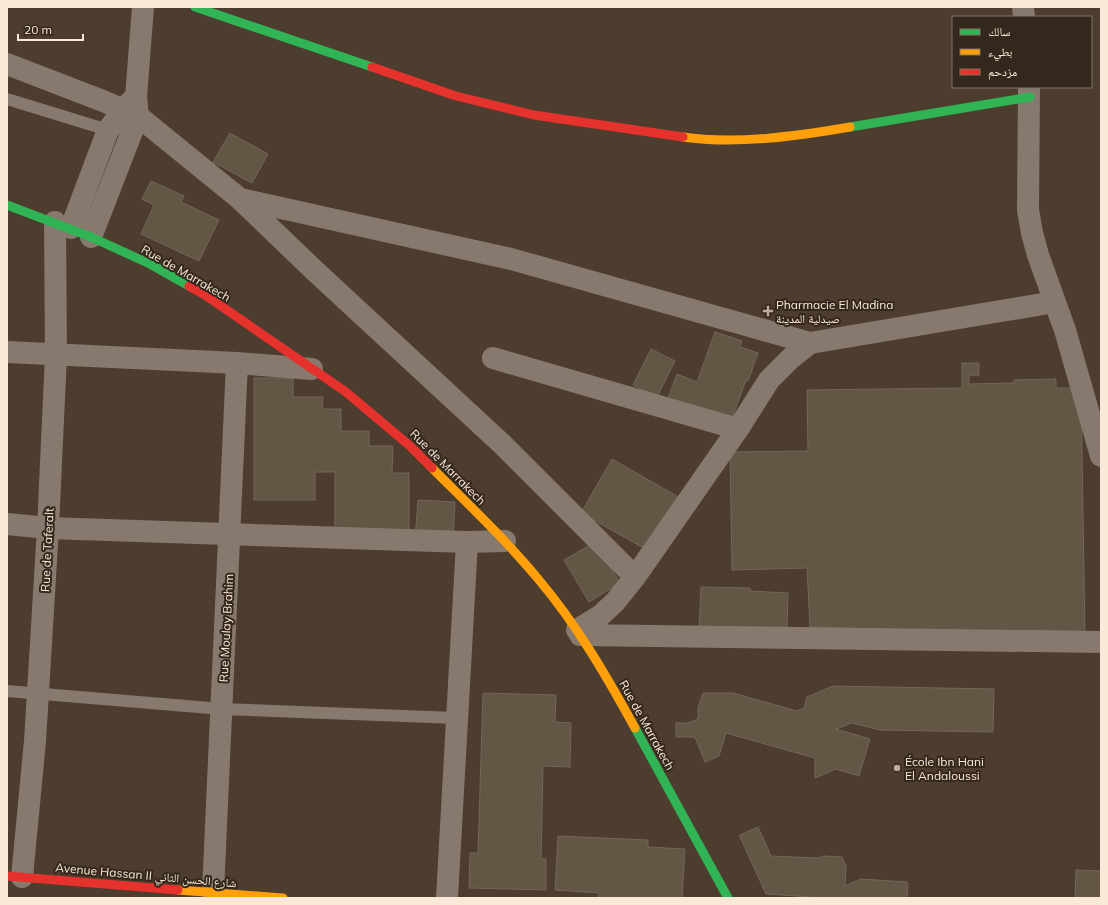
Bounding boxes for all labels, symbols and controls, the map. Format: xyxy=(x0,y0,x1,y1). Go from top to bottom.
scale bar xyxy=(18,16,83,42)
legend xyxy=(952,16,1092,88)
text: 20 m xyxy=(24,22,52,37)
text: سالك xyxy=(988,24,1010,39)
text: بطيء xyxy=(988,44,1012,62)
text: مزدحم xyxy=(988,64,1017,80)
street label: Rue de Marrakech xyxy=(139,241,233,305)
place label: Pharmacie El Madina صيدلية المدينة xyxy=(776,297,893,326)
marker: Pharmacie El Madina صيدلية المدينة xyxy=(763,306,773,316)
street label: Rue de Marrakech xyxy=(407,426,489,508)
street label: Rue de Taferalt xyxy=(37,508,57,592)
street label: Rue Moulay Brahim xyxy=(216,573,236,683)
street label: Rue de Marrakech xyxy=(616,677,678,773)
place label: École Ibn Hani El Andaloussi xyxy=(905,754,984,783)
marker: École Ibn Hani El Andaloussi xyxy=(892,763,902,773)
street label: Avenue Hassan II شارع الحسن الثاني xyxy=(55,860,237,893)

